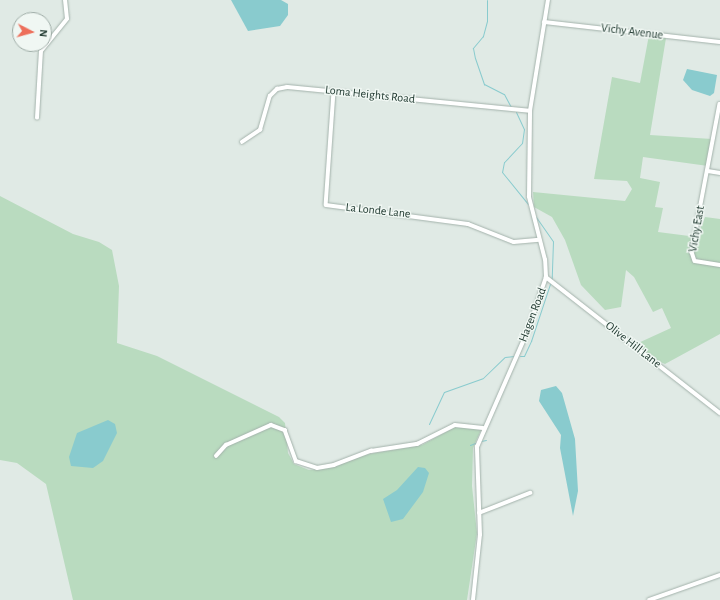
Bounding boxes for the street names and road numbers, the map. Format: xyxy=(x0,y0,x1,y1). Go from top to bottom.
street label: Vichy Avenue xyxy=(600,21,664,43)
street label: Loma Heights Road xyxy=(324,83,416,107)
street label: La Londe Lane xyxy=(345,200,411,222)
street label: Vichy East xyxy=(686,205,708,253)
street label: Hagen Road xyxy=(516,286,550,344)
street label: Olive Hill Lane xyxy=(602,319,664,371)

